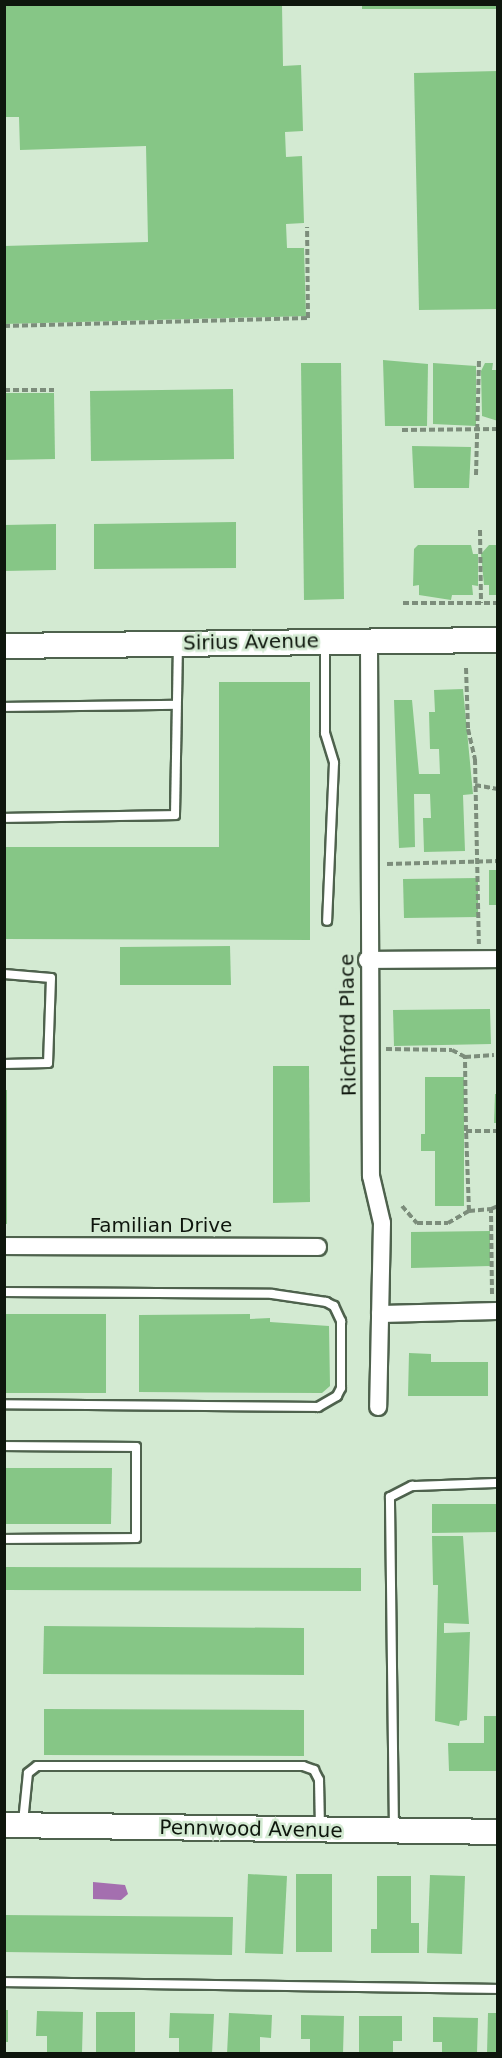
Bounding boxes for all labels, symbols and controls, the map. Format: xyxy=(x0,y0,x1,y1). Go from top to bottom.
street label: Sirius Avenue xyxy=(183,629,319,655)
street label: Richford Place xyxy=(335,954,361,1096)
street label: Familian Drive xyxy=(90,1213,232,1237)
street label: Pennwood Avenue xyxy=(159,1815,343,1843)

